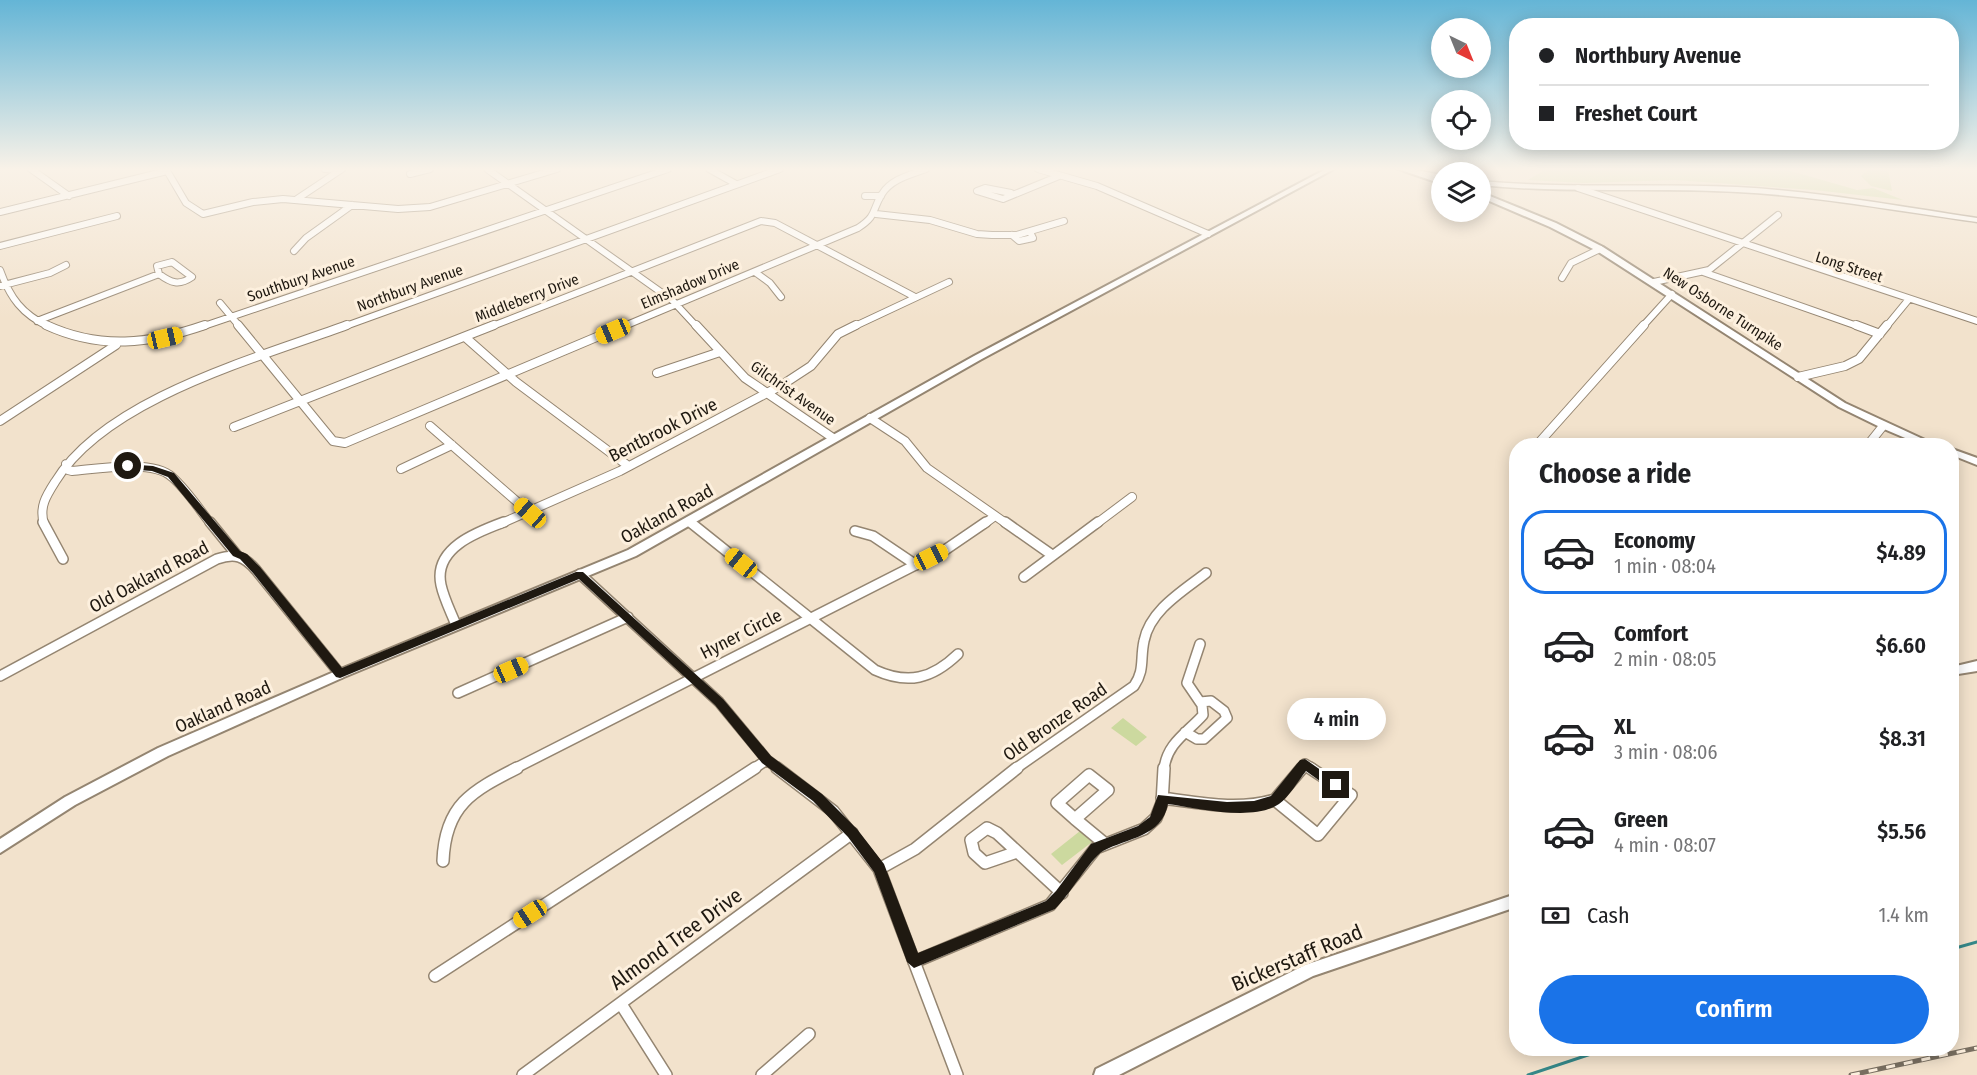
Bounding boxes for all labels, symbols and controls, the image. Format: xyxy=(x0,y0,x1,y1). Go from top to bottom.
north arrow xyxy=(1431,18,1491,78)
map controls xyxy=(1431,18,1491,222)
text: Northbury Avenue xyxy=(1575,42,1741,69)
button: locate xyxy=(1431,90,1491,150)
text: Freshet Court xyxy=(1575,100,1697,127)
button: layers xyxy=(1431,162,1491,222)
street label: Long Street xyxy=(1813,248,1885,286)
street label: Southbury Avenue xyxy=(245,252,357,306)
street label: Elmshadow Drive xyxy=(638,255,742,313)
street label: Northbury Avenue xyxy=(355,260,465,316)
street label: New Osborne Turnpike xyxy=(1660,264,1786,354)
street label: Middleberry Drive xyxy=(473,270,581,326)
car xyxy=(593,316,633,346)
car xyxy=(145,325,185,351)
street label: Gilchrist Avenue xyxy=(747,357,839,429)
street label: Bentbrook Drive xyxy=(605,393,721,467)
route start xyxy=(114,452,141,479)
text: Choose a ride xyxy=(1539,458,1691,490)
street label: Oakland Road xyxy=(617,480,717,548)
car xyxy=(511,494,549,532)
icon: car xyxy=(1542,525,1596,579)
text: Economy xyxy=(1614,527,1695,554)
street label: Old Oakland Road xyxy=(85,536,213,618)
text: $4.89 xyxy=(1877,539,1926,566)
car xyxy=(911,541,951,573)
car xyxy=(721,545,761,581)
text: 1 min · 08:04 xyxy=(1614,554,1716,578)
street label: Hyner Circle xyxy=(697,604,786,664)
icon: car xyxy=(1542,618,1596,672)
text: Comfort xyxy=(1614,620,1688,647)
text: $6.60 xyxy=(1876,632,1926,659)
text: 2 min · 08:05 xyxy=(1614,647,1716,671)
car xyxy=(491,654,531,686)
street label: Oakland Road xyxy=(172,676,274,738)
street label: Old Bronze Road xyxy=(999,678,1111,766)
callout: 4 min xyxy=(1286,698,1386,740)
text: 4 min xyxy=(1314,707,1359,731)
icon: car xyxy=(1542,711,1596,765)
text: XL xyxy=(1614,713,1636,740)
text: $8.31 xyxy=(1879,725,1926,752)
text: 3 min · 08:06 xyxy=(1614,740,1717,764)
route end xyxy=(1322,771,1349,798)
icon: car xyxy=(1542,804,1596,858)
text: Green xyxy=(1614,806,1668,833)
text: $5.56 xyxy=(1877,818,1926,845)
text: 4 min · 08:07 xyxy=(1614,833,1716,857)
street label: Almond Tree Drive xyxy=(605,882,747,996)
car xyxy=(510,897,550,931)
icon: cash xyxy=(1539,899,1572,932)
text: Cash xyxy=(1587,902,1630,929)
text: 1.4 km xyxy=(1879,903,1929,927)
street label: Bickerstaff Road xyxy=(1227,919,1367,997)
button: Confirm xyxy=(1539,975,1929,1044)

